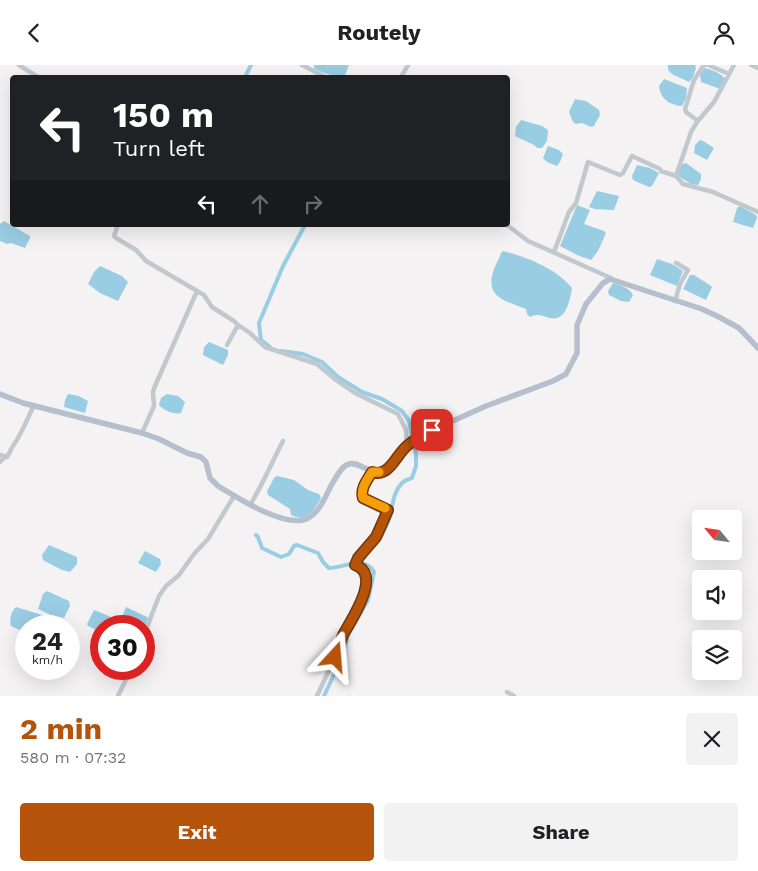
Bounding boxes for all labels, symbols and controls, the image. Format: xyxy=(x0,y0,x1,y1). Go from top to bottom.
icon: back xyxy=(20,19,48,47)
icon: person xyxy=(710,19,738,47)
text: Routely xyxy=(337,20,421,45)
text: 150 m xyxy=(113,94,214,136)
icon: left xyxy=(30,95,95,160)
text: Turn left xyxy=(113,136,205,161)
icon: left xyxy=(193,190,221,218)
icon: ahead xyxy=(246,190,274,218)
icon: right xyxy=(299,190,327,218)
pin xyxy=(411,409,453,451)
icon: arrive xyxy=(418,416,446,444)
north arrow xyxy=(692,510,742,560)
map controls xyxy=(692,510,742,680)
button: sound xyxy=(692,570,742,620)
speed limit sign: 30 xyxy=(90,615,155,680)
text: 24 xyxy=(32,627,63,656)
position arrow xyxy=(308,630,360,682)
button: layers xyxy=(692,630,742,680)
text: km/h xyxy=(32,653,63,667)
text: 2 min xyxy=(20,711,102,746)
button: close xyxy=(686,713,738,765)
text: 580 m · 07:32 xyxy=(20,748,126,767)
button: Exit xyxy=(20,803,374,861)
button: Share xyxy=(384,803,738,861)

